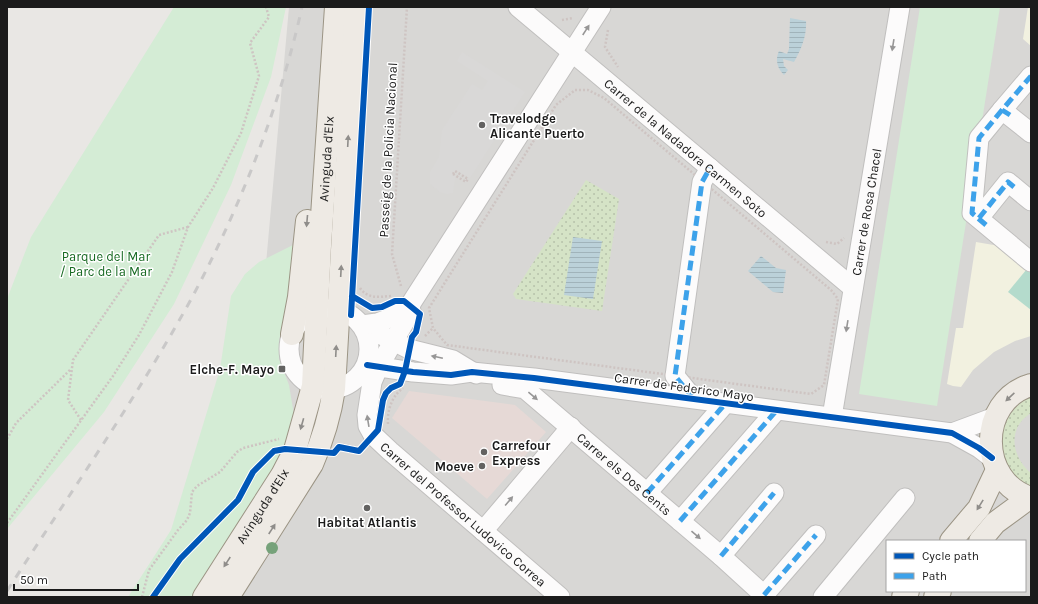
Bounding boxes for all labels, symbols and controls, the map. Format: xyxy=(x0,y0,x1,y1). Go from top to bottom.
one-way arrow xyxy=(582,24,590,35)
one-way arrow xyxy=(890,39,896,52)
street label: Passeig de la Policia Nacional xyxy=(376,62,400,238)
street label: Carrer de la Nadadora Carmen Soto xyxy=(601,75,770,220)
place label: Travelodge Alicante Puerto xyxy=(490,111,584,141)
street label: Avinguda d'Elx xyxy=(315,115,336,202)
marker: Travelodge Alicante Puerto xyxy=(477,120,487,130)
one-way arrow xyxy=(345,135,352,147)
street label: Carrer de Rosa Chacel xyxy=(848,147,884,277)
one-way arrow xyxy=(304,215,311,227)
park label: Parque del Mar / Parc de la Mar xyxy=(60,249,152,279)
one-way arrow xyxy=(337,265,344,277)
one-way arrow xyxy=(844,320,850,332)
one-way arrow xyxy=(333,345,340,357)
one-way arrow xyxy=(431,353,443,359)
place label: Elche-F. Mayo xyxy=(190,362,274,377)
marker: Elche-F. Mayo xyxy=(277,364,287,374)
street label: Carrer de Federico Mayo xyxy=(613,370,755,404)
one-way arrow xyxy=(528,391,539,400)
one-way arrow xyxy=(1005,393,1015,402)
one-way arrow xyxy=(365,415,371,427)
one-way arrow xyxy=(299,418,305,430)
street label: Carrer els Dos Cents xyxy=(574,429,675,518)
place label: Carrefour Express xyxy=(492,438,551,468)
street label: Carrer del Professor Ludovico Correa xyxy=(378,439,549,589)
marker: Carrefour Express xyxy=(479,447,489,457)
place label: Moeve xyxy=(435,459,474,474)
marker: Moeve xyxy=(477,461,487,471)
street label: Avinguda d'Elx xyxy=(233,466,292,546)
one-way arrow xyxy=(504,495,513,506)
one-way arrow xyxy=(976,500,984,510)
marker: Habitat Atlantis xyxy=(362,503,372,513)
place label: Habitat Atlantis xyxy=(317,515,417,530)
one-way arrow xyxy=(268,523,275,535)
one-way arrow xyxy=(691,530,701,539)
legend xyxy=(886,540,1026,592)
text: Cycle path xyxy=(922,549,979,563)
one-way arrow xyxy=(223,556,230,567)
scale bar xyxy=(14,566,138,592)
text: Path xyxy=(922,569,947,583)
text: 50 m xyxy=(20,573,48,587)

